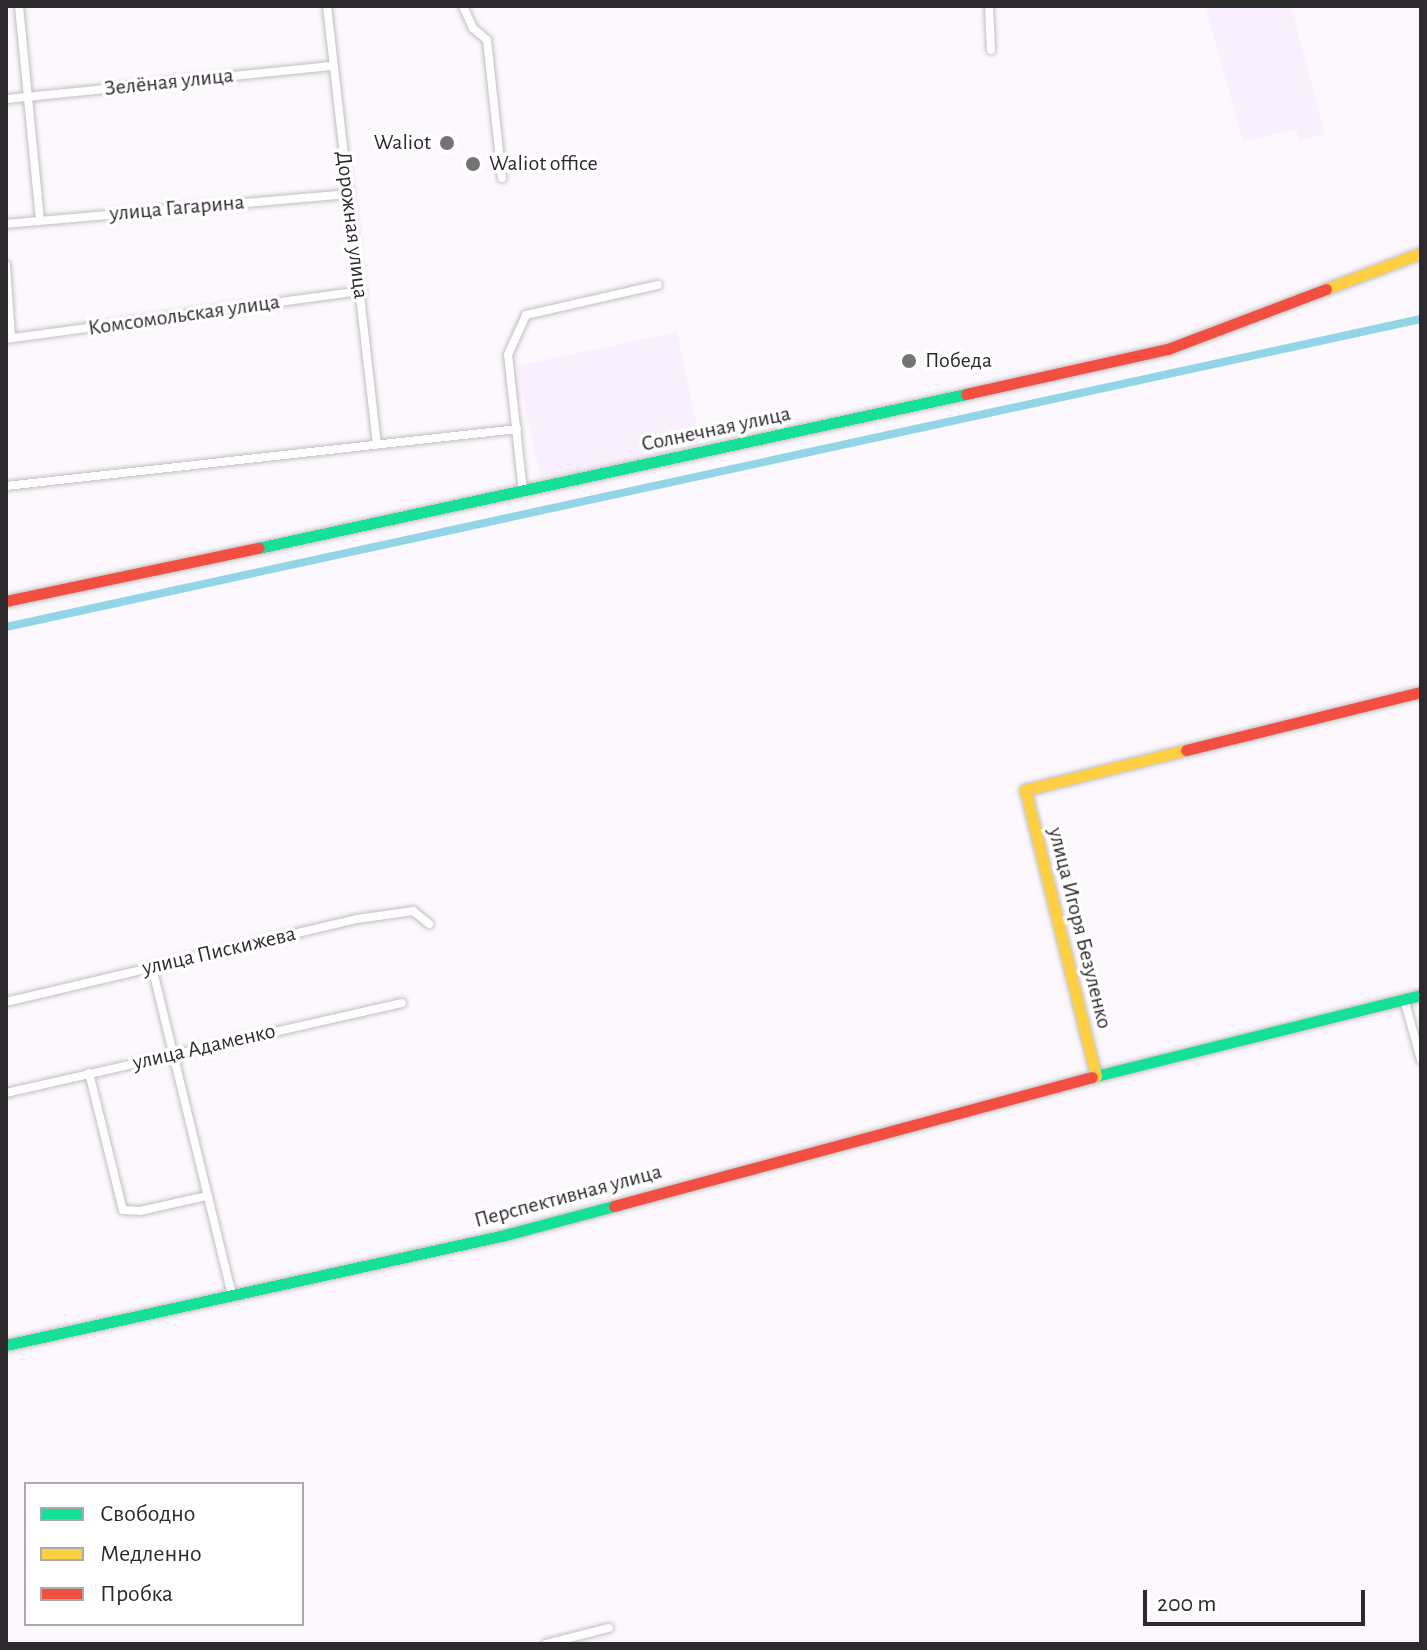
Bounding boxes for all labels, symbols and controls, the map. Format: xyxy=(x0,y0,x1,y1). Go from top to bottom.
street label: Зелёная улица xyxy=(103,62,235,102)
place label: Waliot xyxy=(374,130,431,156)
marker: Waliot xyxy=(438,134,456,152)
street label: Дорожная улица xyxy=(330,150,374,300)
place label: Waliot office xyxy=(489,151,598,177)
marker: Waliot office xyxy=(464,155,482,173)
street label: улица Гагарина xyxy=(108,189,246,227)
street label: Комсомольская улица xyxy=(86,288,282,342)
place label: Победа xyxy=(925,348,992,374)
marker: Победа xyxy=(900,352,918,370)
street label: Солнечная улица xyxy=(639,400,793,458)
street label: улица Игоря Безуленко xyxy=(1042,825,1118,1031)
street label: улица Пискижева xyxy=(140,921,298,981)
street label: улица Адаменко xyxy=(130,1018,278,1076)
street label: Перспективная улица xyxy=(471,1158,665,1234)
legend xyxy=(24,1482,304,1626)
text: Свободно xyxy=(100,1502,195,1526)
text: Медленно xyxy=(100,1542,202,1566)
scale bar xyxy=(1147,1574,1369,1624)
text: Пробка xyxy=(100,1582,173,1606)
text: 200 m xyxy=(1157,1592,1216,1616)

